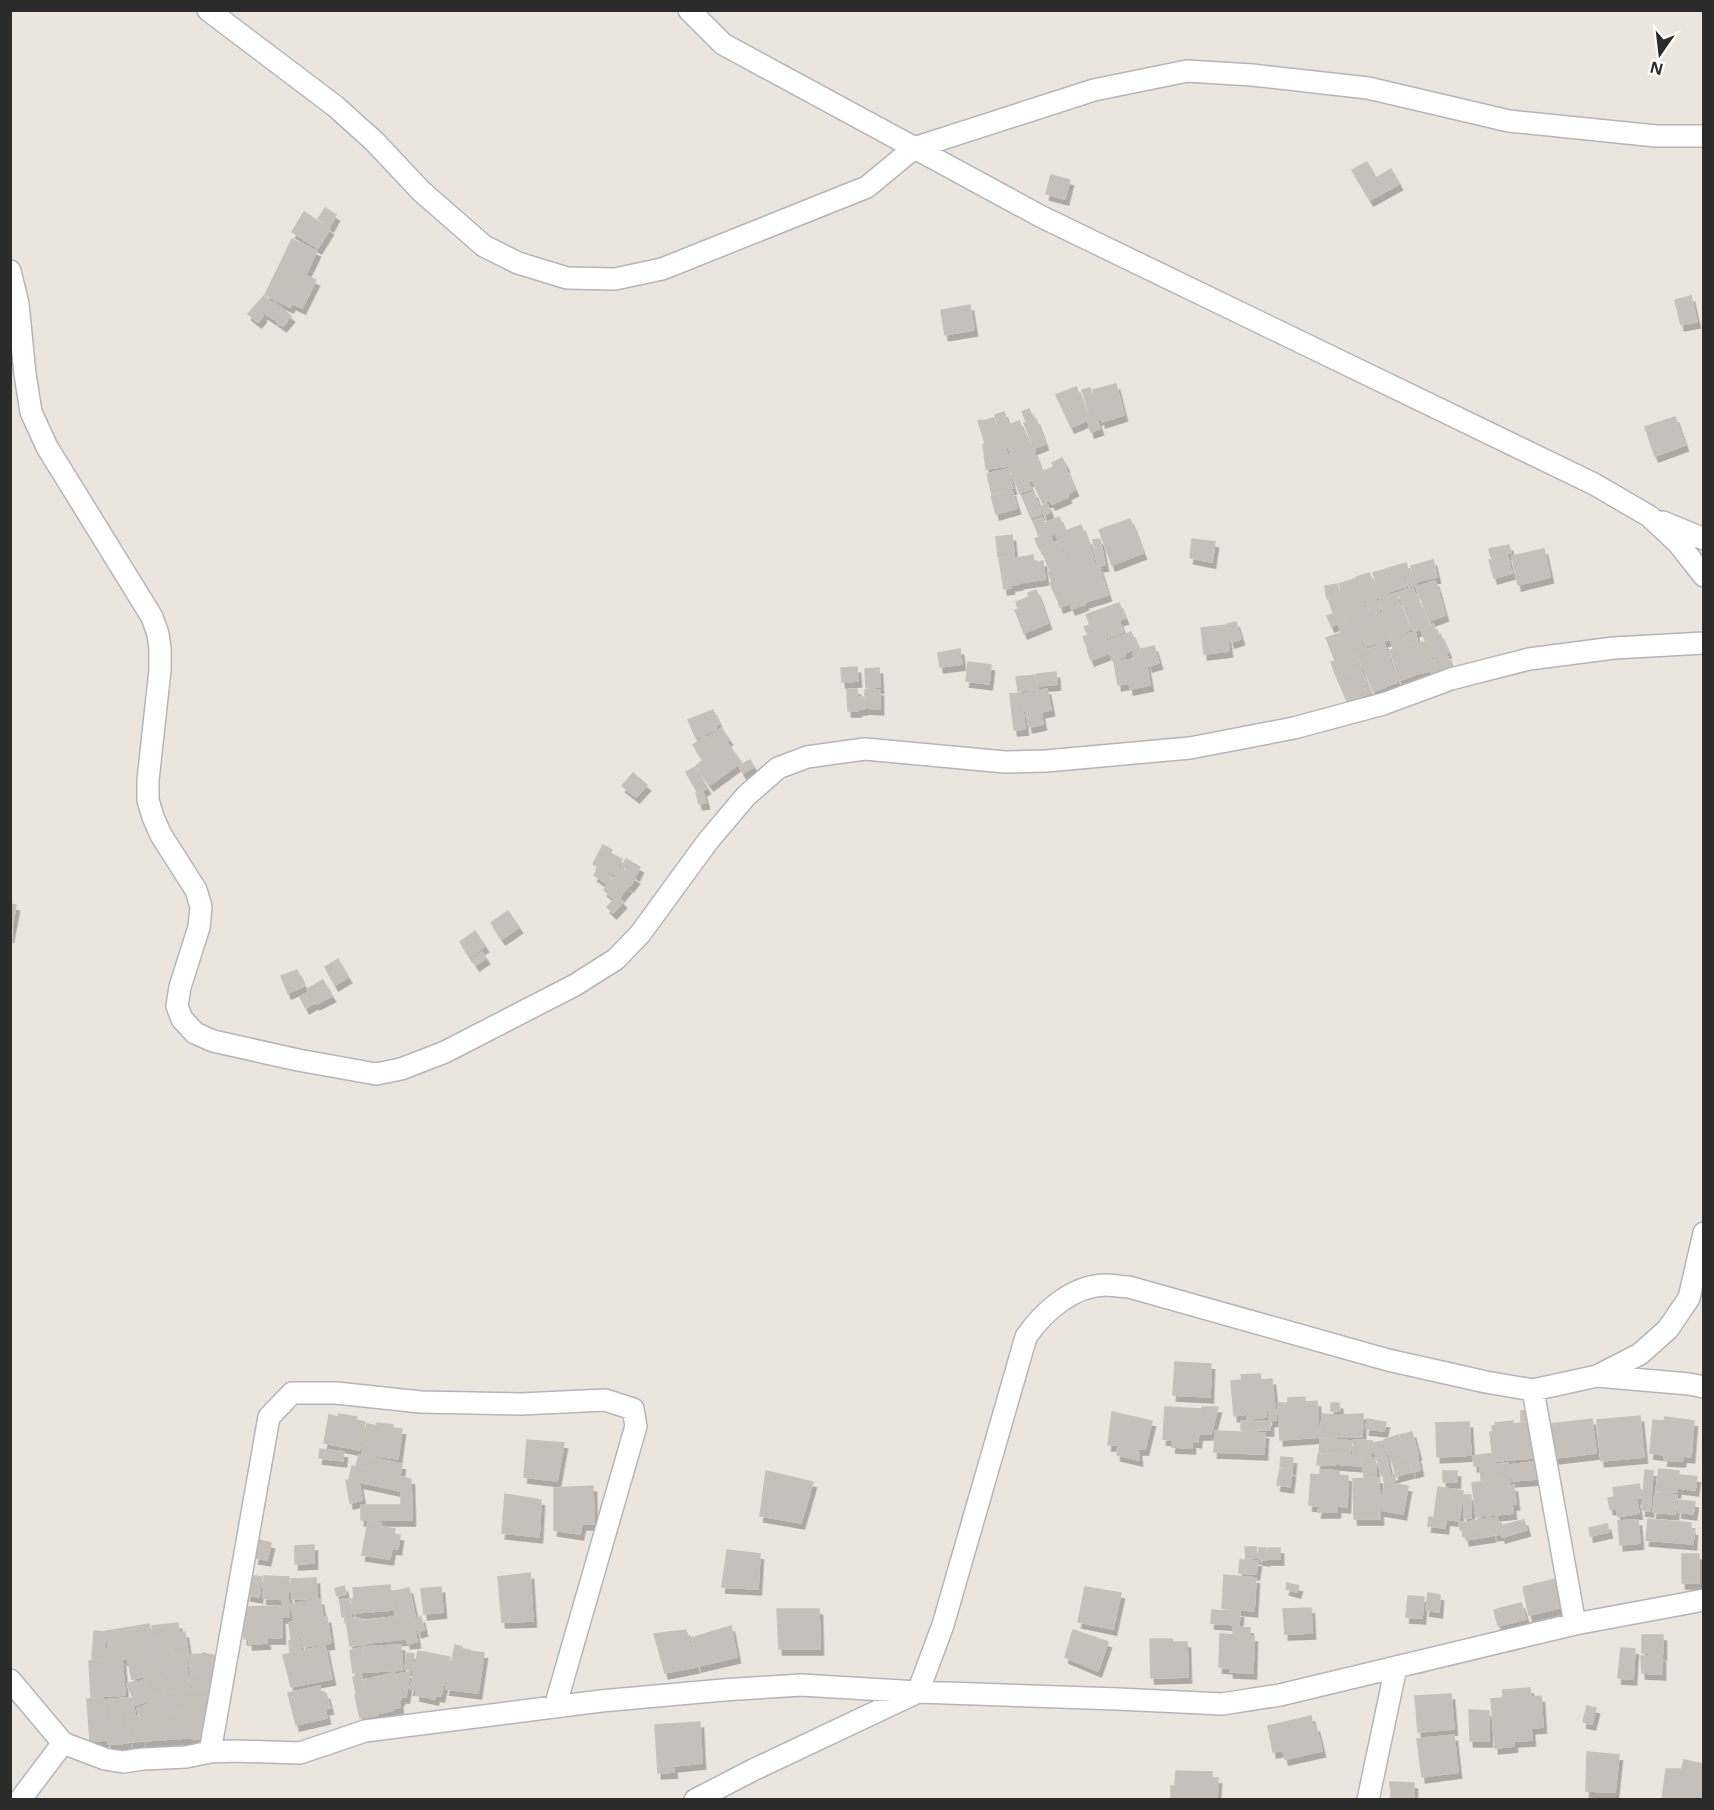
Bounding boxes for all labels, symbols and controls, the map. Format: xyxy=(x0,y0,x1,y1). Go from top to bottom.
north arrow xyxy=(1630,24,1690,84)
text: N xyxy=(1647,56,1665,81)

